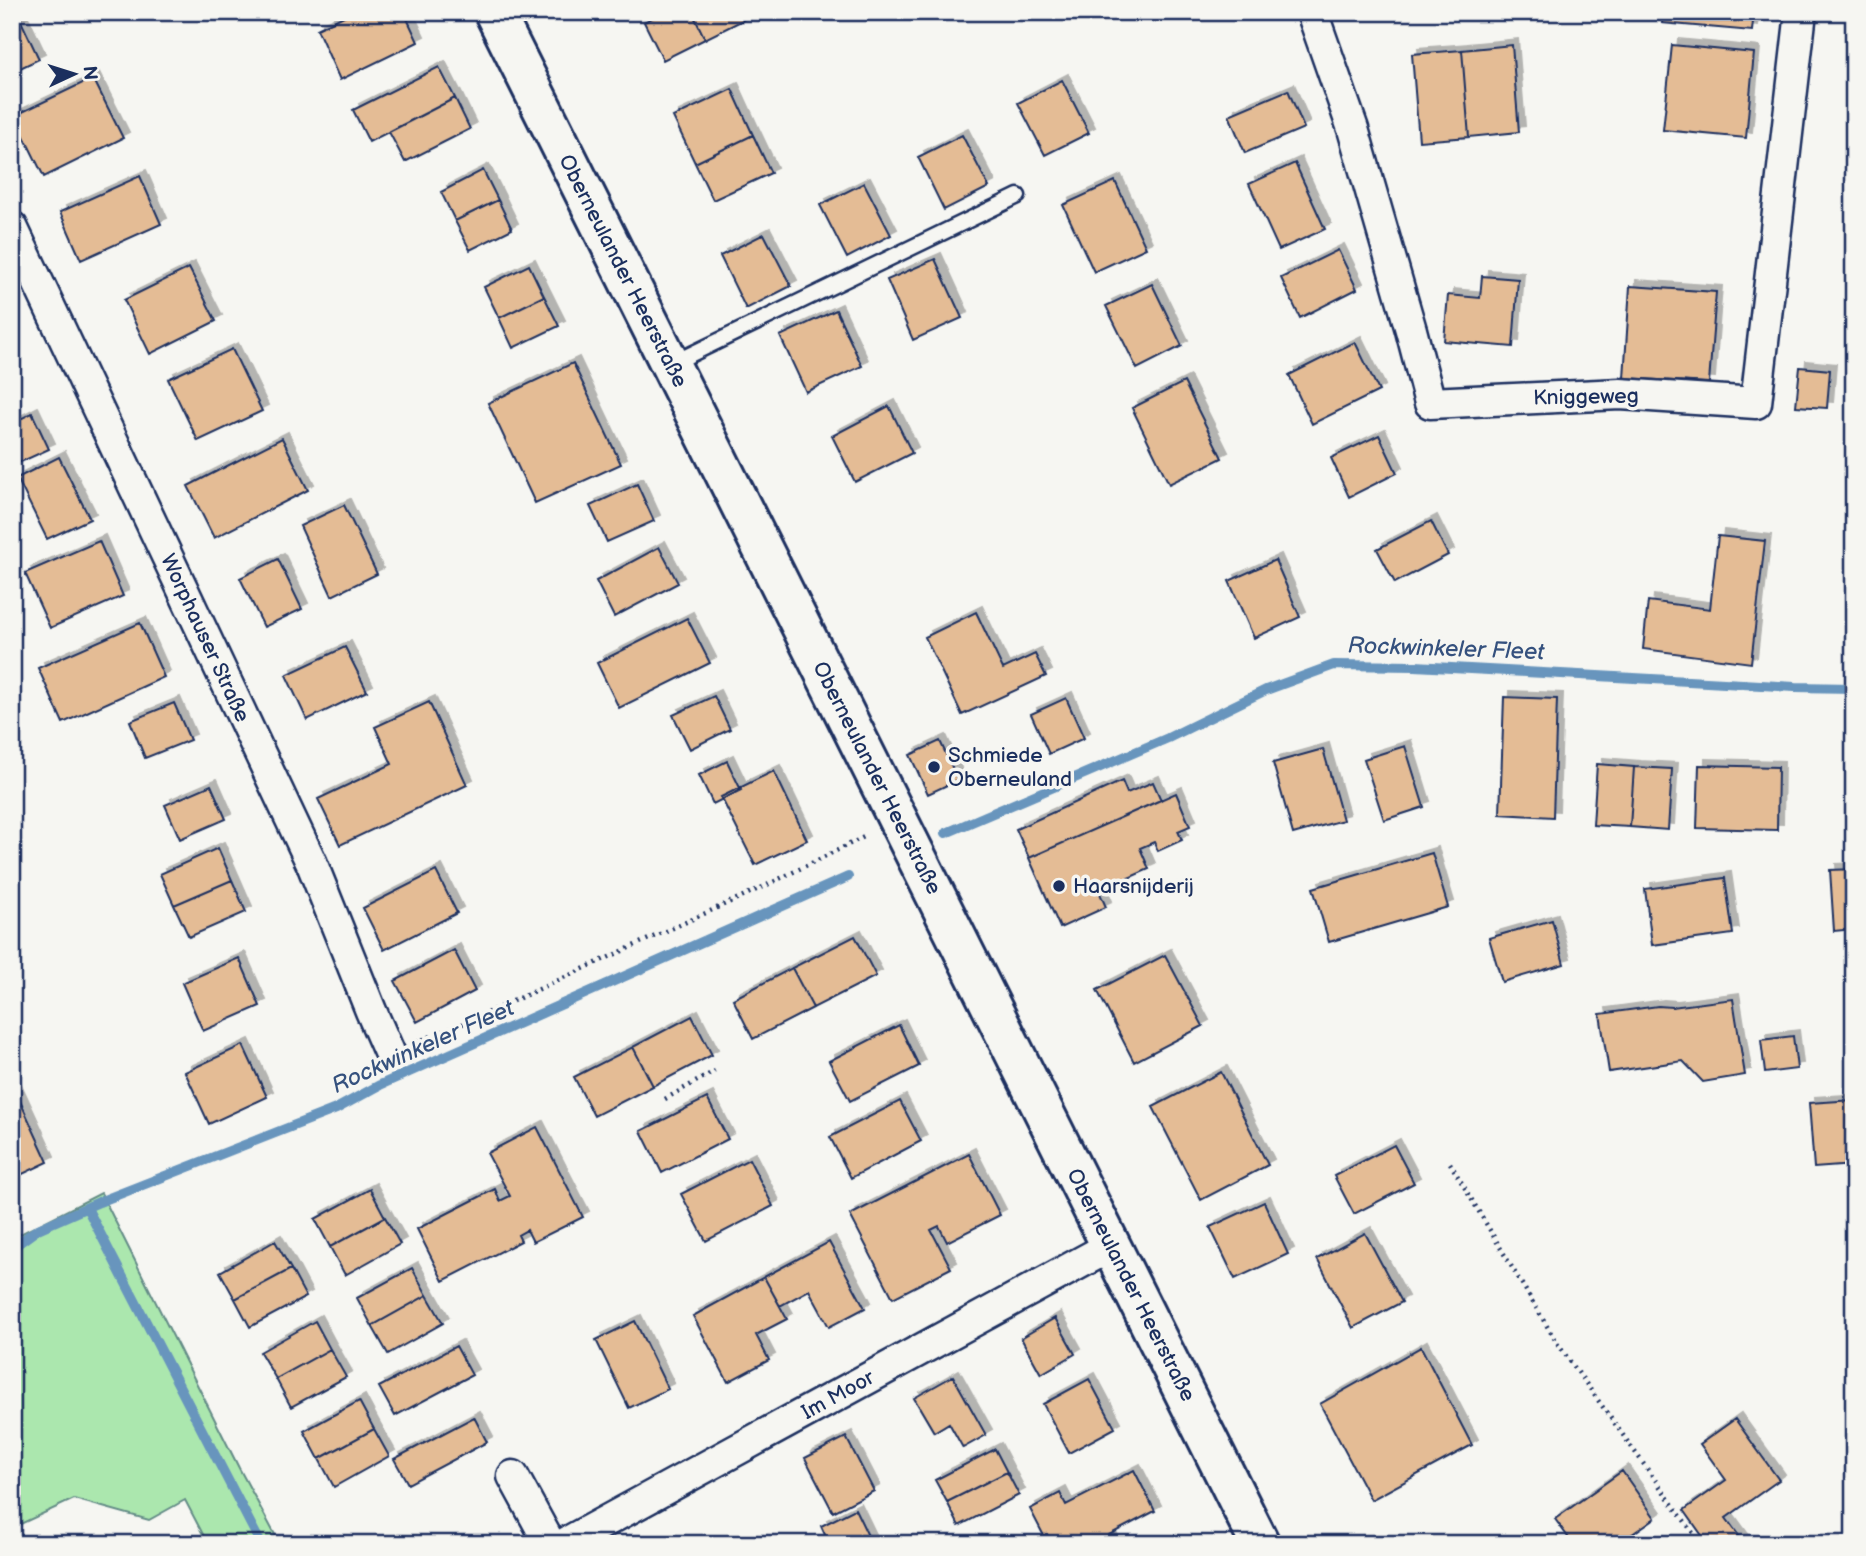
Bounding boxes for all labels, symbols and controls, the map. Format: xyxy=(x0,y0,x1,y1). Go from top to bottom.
north arrow xyxy=(38,38,108,108)
text: N xyxy=(77,65,101,81)
street label: Oberneulander Heerstraße xyxy=(553,150,693,392)
street label: Kniggeweg xyxy=(1533,384,1639,410)
street label: Worphauser Straße xyxy=(155,550,255,726)
water label: Rockwinkeler Fleet xyxy=(1347,632,1546,666)
street label: Oberneulander Heerstraße xyxy=(807,657,947,899)
place label: Schmiede Oberneuland xyxy=(948,743,1072,792)
marker: Schmiede Oberneuland xyxy=(926,759,942,775)
place label: Haarsnijderij xyxy=(1073,874,1194,899)
marker: Haarsnijderij xyxy=(1051,878,1067,894)
water label: Rockwinkeler Fleet xyxy=(327,994,519,1100)
street label: Oberneulander Heerstraße xyxy=(1061,1164,1201,1406)
street label: Im Moor xyxy=(797,1365,879,1425)

